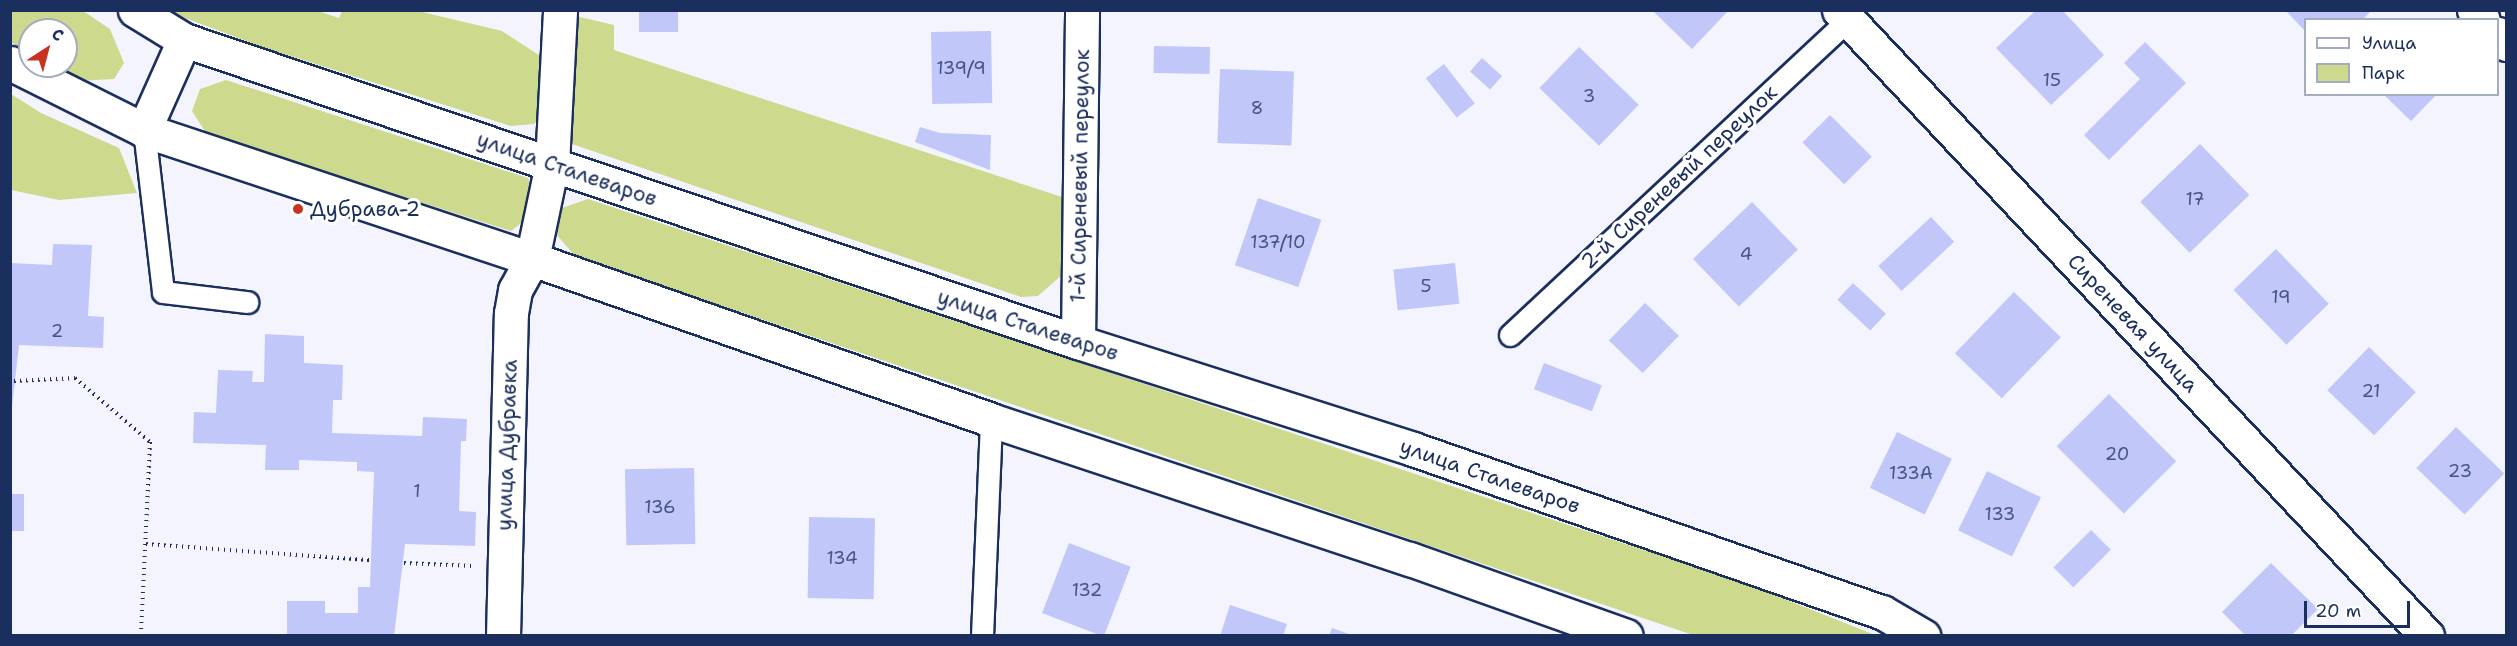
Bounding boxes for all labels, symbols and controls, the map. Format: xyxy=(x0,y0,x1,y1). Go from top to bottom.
north arrow xyxy=(18,18,78,78)
legend xyxy=(2304,18,2499,96)
text: С xyxy=(48,23,68,46)
text: Улица xyxy=(2362,31,2416,55)
street label: 1-й Сиреневый переулок xyxy=(1065,49,1095,303)
house number: 139/9 xyxy=(936,57,986,79)
text: Парк xyxy=(2362,61,2405,85)
house number: 15 xyxy=(2043,69,2061,91)
street label: 2-й Сиреневый переулок xyxy=(1576,80,1782,274)
house number: 3 xyxy=(1583,85,1595,107)
house number: 8 xyxy=(1251,97,1263,119)
street label: улица Сталеваров xyxy=(474,126,660,212)
house number: 17 xyxy=(2185,188,2205,210)
place label: Дубрава-2 xyxy=(310,196,420,222)
marker: Дубрава-2 xyxy=(291,202,305,216)
house number: 137/10 xyxy=(1250,231,1306,253)
house number: 4 xyxy=(1740,243,1752,265)
street label: Сиреневая улица xyxy=(2062,249,2204,397)
house number: 5 xyxy=(1420,275,1432,297)
street label: улица Сталеваров xyxy=(934,284,1122,366)
house number: 19 xyxy=(2271,286,2291,308)
house number: 2 xyxy=(51,320,63,342)
street label: улица Дубравка xyxy=(491,359,523,531)
house number: 21 xyxy=(2361,380,2381,402)
street label: улица Сталеваров xyxy=(1397,433,1583,519)
house number: 20 xyxy=(2105,443,2129,465)
house number: 23 xyxy=(2448,460,2472,482)
house number: 133А xyxy=(1889,462,1933,484)
house number: 1 xyxy=(413,480,421,502)
house number: 136 xyxy=(644,496,676,518)
house number: 133 xyxy=(1985,503,2015,525)
house number: 134 xyxy=(826,547,858,569)
house number: 132 xyxy=(1072,579,1102,601)
scale bar xyxy=(2307,589,2414,627)
text: 20 m xyxy=(2315,599,2361,623)

